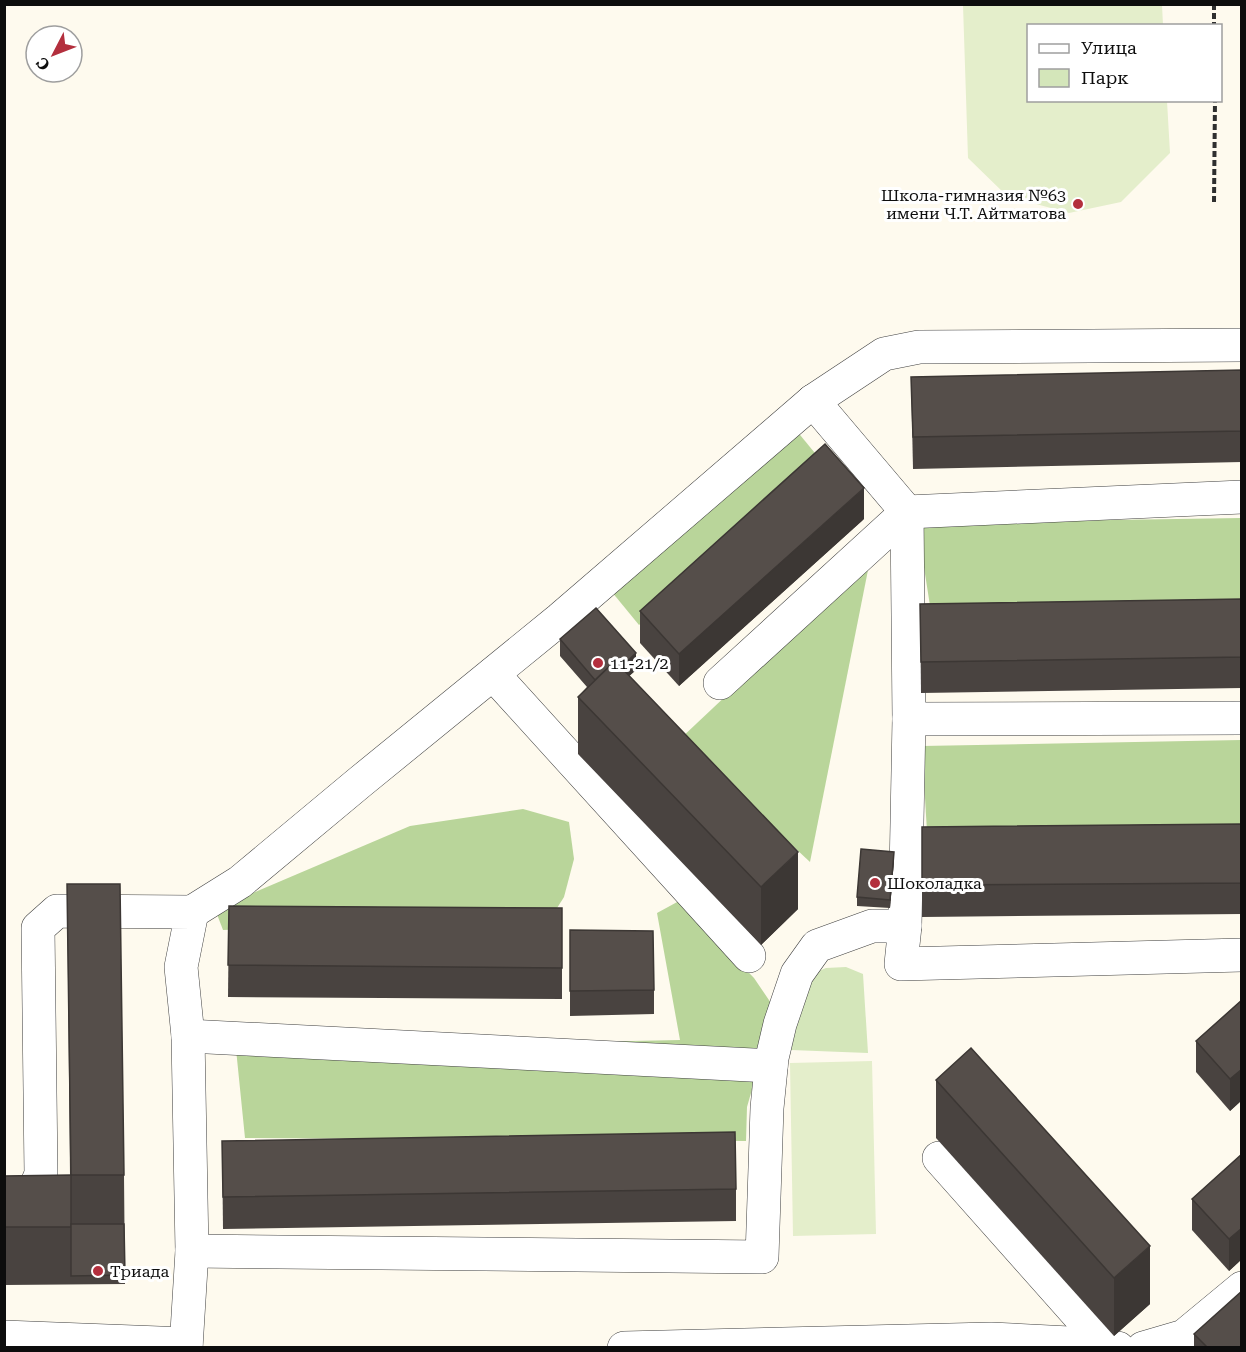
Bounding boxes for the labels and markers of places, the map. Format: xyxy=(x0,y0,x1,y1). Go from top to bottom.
place label: Школа-гимназия №63 имени Ч.Т. Айтматова xyxy=(881,186,1066,223)
marker: Школа-гимназия №63 имени Ч.Т. Айтматова xyxy=(1071,197,1085,211)
place label: 11-21/2 xyxy=(610,654,669,673)
marker: 11-21/2 xyxy=(591,656,605,670)
place label: Шоколадка xyxy=(887,874,982,893)
marker: Шоколадка xyxy=(868,876,882,890)
place label: Триада xyxy=(110,1262,170,1281)
marker: Триада xyxy=(91,1264,105,1278)

